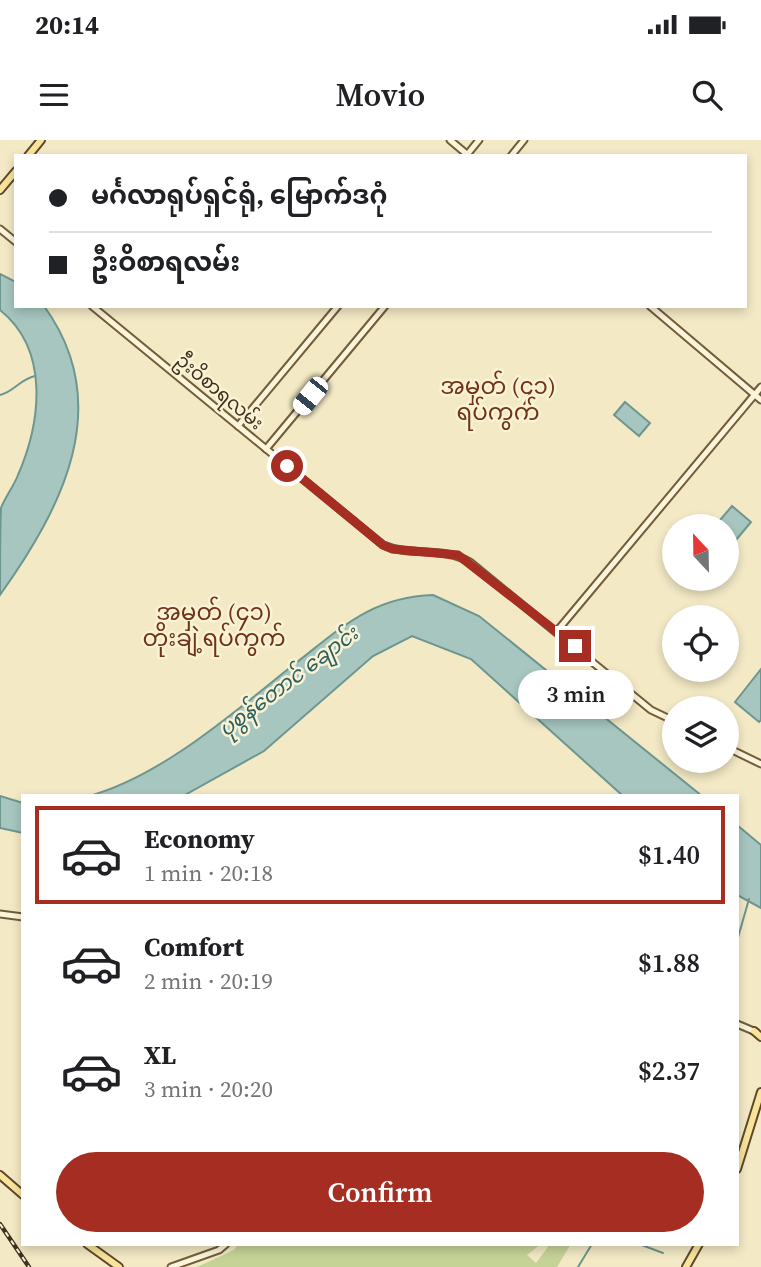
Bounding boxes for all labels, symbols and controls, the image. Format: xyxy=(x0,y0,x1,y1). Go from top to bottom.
text: 20:14 xyxy=(35,7,99,43)
text: Movio xyxy=(336,73,425,117)
icon: menu xyxy=(35,76,73,114)
icon: search xyxy=(688,76,726,114)
text: မင်္ဂလာရုပ်ရှင်ရုံ, မြောက်ဒဂုံ xyxy=(91,177,387,213)
text: ဦးဝိစာရလမ်း xyxy=(91,244,240,280)
street label: ဦးဝိစာရလမ်း xyxy=(169,346,270,438)
district label: အမှတ် (၄၁) ရပ်ကွက် xyxy=(440,370,556,431)
car xyxy=(289,373,332,419)
route start xyxy=(271,450,303,482)
north arrow xyxy=(662,514,738,592)
map controls xyxy=(662,514,739,773)
district label: အမှတ် (၄၁) တိုးချဲ့ရပ်ကွက် xyxy=(142,596,286,657)
button: locate xyxy=(662,605,739,682)
water label: ပုစွန်တောင် ချောင်း xyxy=(212,618,367,746)
route end xyxy=(559,630,591,662)
callout: 3 min xyxy=(517,670,633,720)
text: 3 min xyxy=(546,678,606,710)
button: layers xyxy=(662,696,739,773)
text: Economy xyxy=(144,821,255,857)
icon: car xyxy=(60,824,123,887)
text: $1.40 xyxy=(638,837,700,873)
text: 1 min · 20:18 xyxy=(144,857,273,889)
text: Comfort xyxy=(144,929,244,965)
icon: car xyxy=(60,932,123,995)
text: $1.88 xyxy=(638,945,700,981)
text: 2 min · 20:19 xyxy=(144,965,273,997)
text: XL xyxy=(144,1037,176,1073)
icon: car xyxy=(60,1040,123,1103)
text: $2.37 xyxy=(638,1053,700,1089)
text: 3 min · 20:20 xyxy=(144,1073,273,1105)
button: Confirm xyxy=(56,1152,704,1232)

